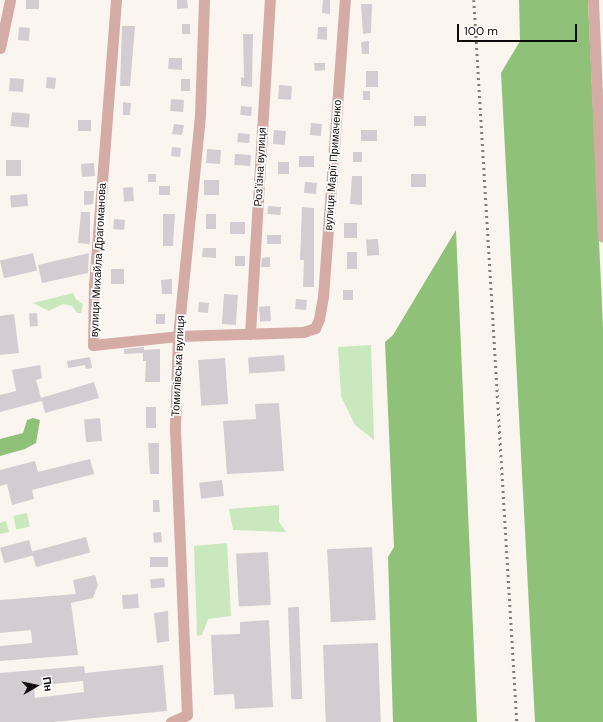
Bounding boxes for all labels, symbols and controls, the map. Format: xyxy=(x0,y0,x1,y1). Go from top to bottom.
scale bar xyxy=(459,16,579,42)
text: 100 m xyxy=(464,23,498,39)
street label: вулиця Марії Примаченко xyxy=(322,99,344,231)
street label: Розʼїзна вулиця xyxy=(251,127,269,207)
street label: вулиця Михайла Драгоманова xyxy=(87,183,109,337)
street label: Томилівська вулиця xyxy=(169,315,187,417)
north arrow xyxy=(16,666,56,706)
text: Пн xyxy=(40,676,56,692)

